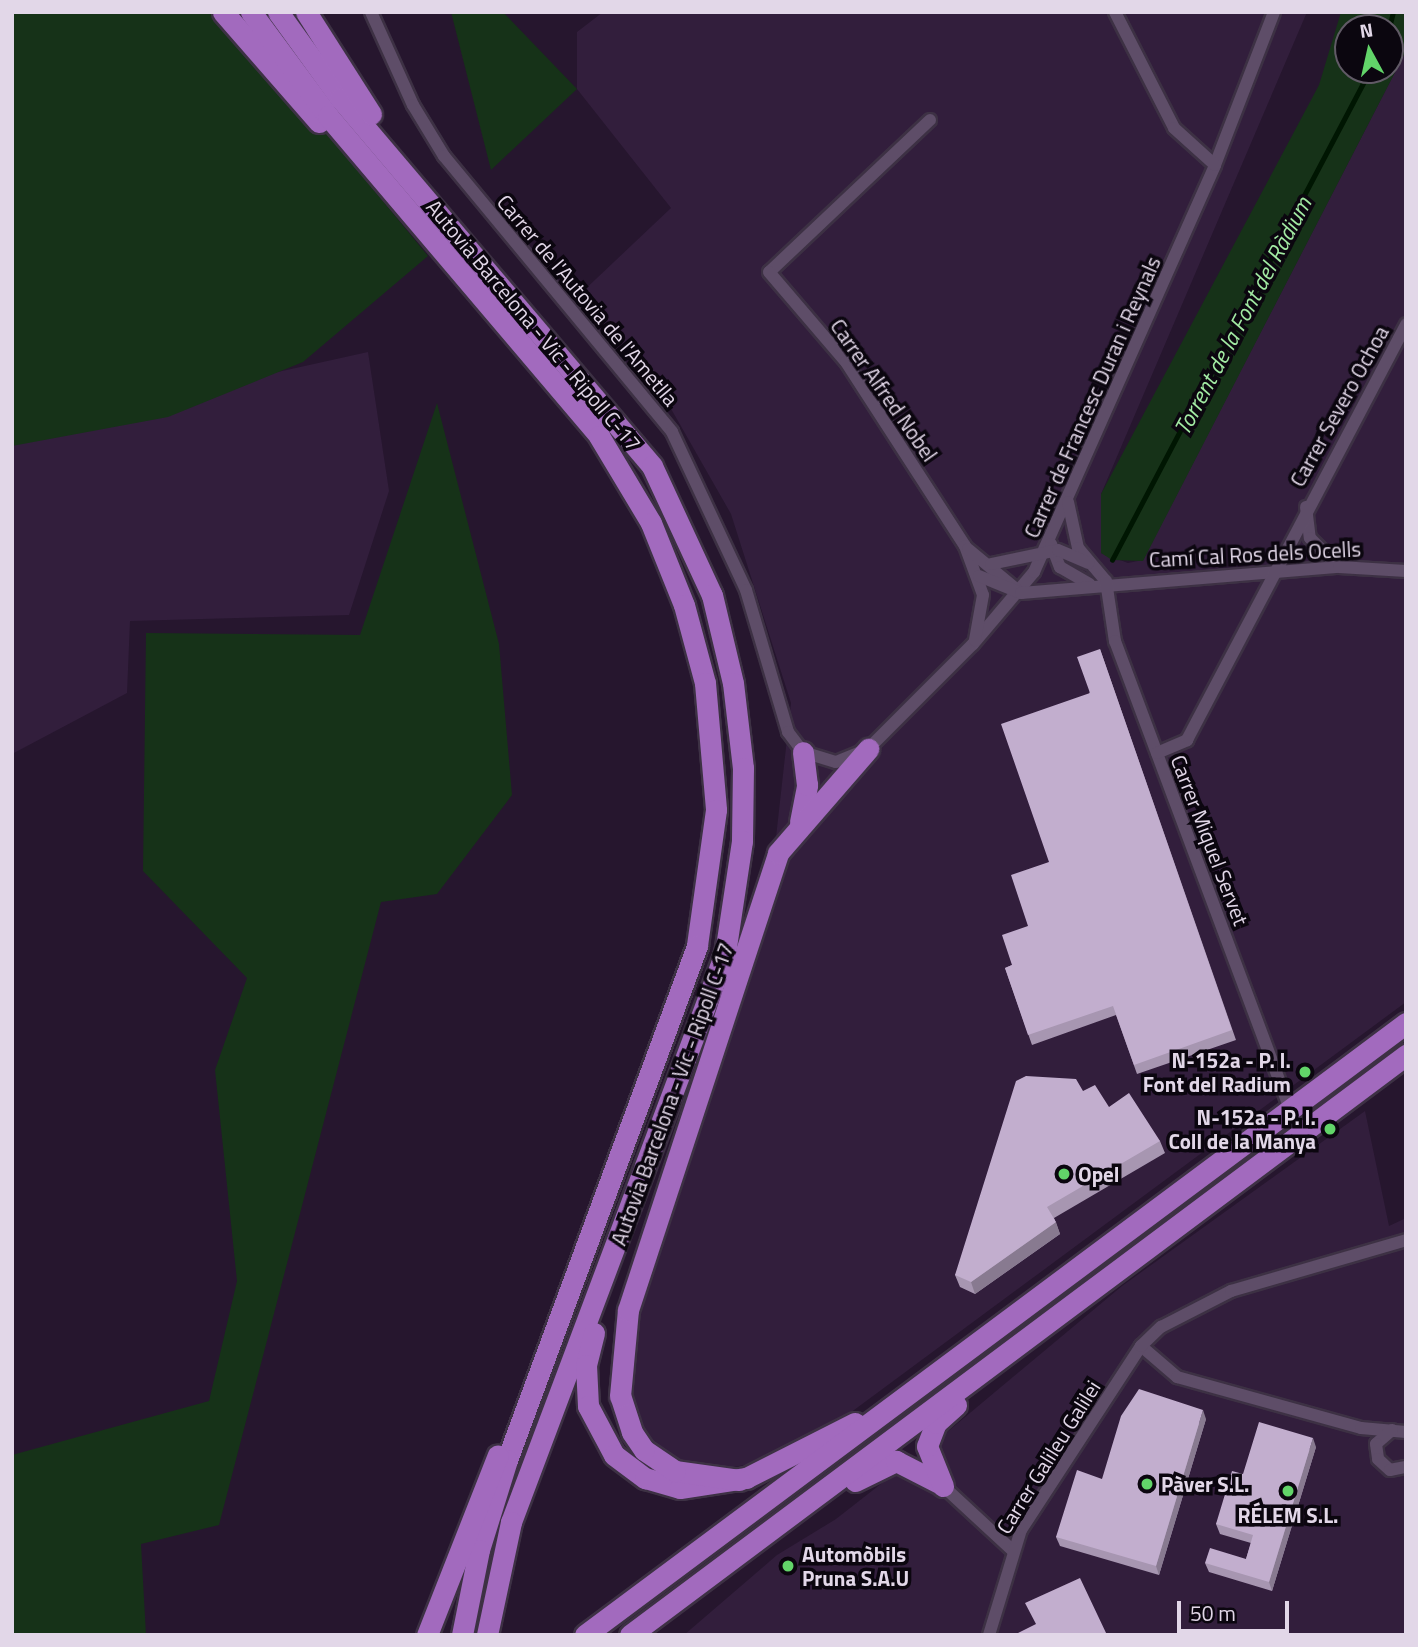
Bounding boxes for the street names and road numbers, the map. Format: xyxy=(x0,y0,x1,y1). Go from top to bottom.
street label: Carrer de l'Autovia de l'Ametlla xyxy=(492,189,684,411)
street label: Autovia Barcelona - Vic - Ripoll C-17 xyxy=(421,194,647,456)
street label: Carrer de Francesc Duran i Reynals xyxy=(1018,252,1166,542)
street label: Carrer Alfred Nobel xyxy=(825,314,943,466)
street label: Carrer Severo Ochoa xyxy=(1284,321,1394,491)
street label: Camí Cal Ros dels Ocells xyxy=(1148,536,1362,572)
street label: Carrer Miquel Servet xyxy=(1166,751,1254,929)
street label: Autovia Barcelona - Vic - Ripoll C-17 xyxy=(605,939,739,1249)
street label: Carrer Galileu Galilei xyxy=(991,1376,1105,1538)

